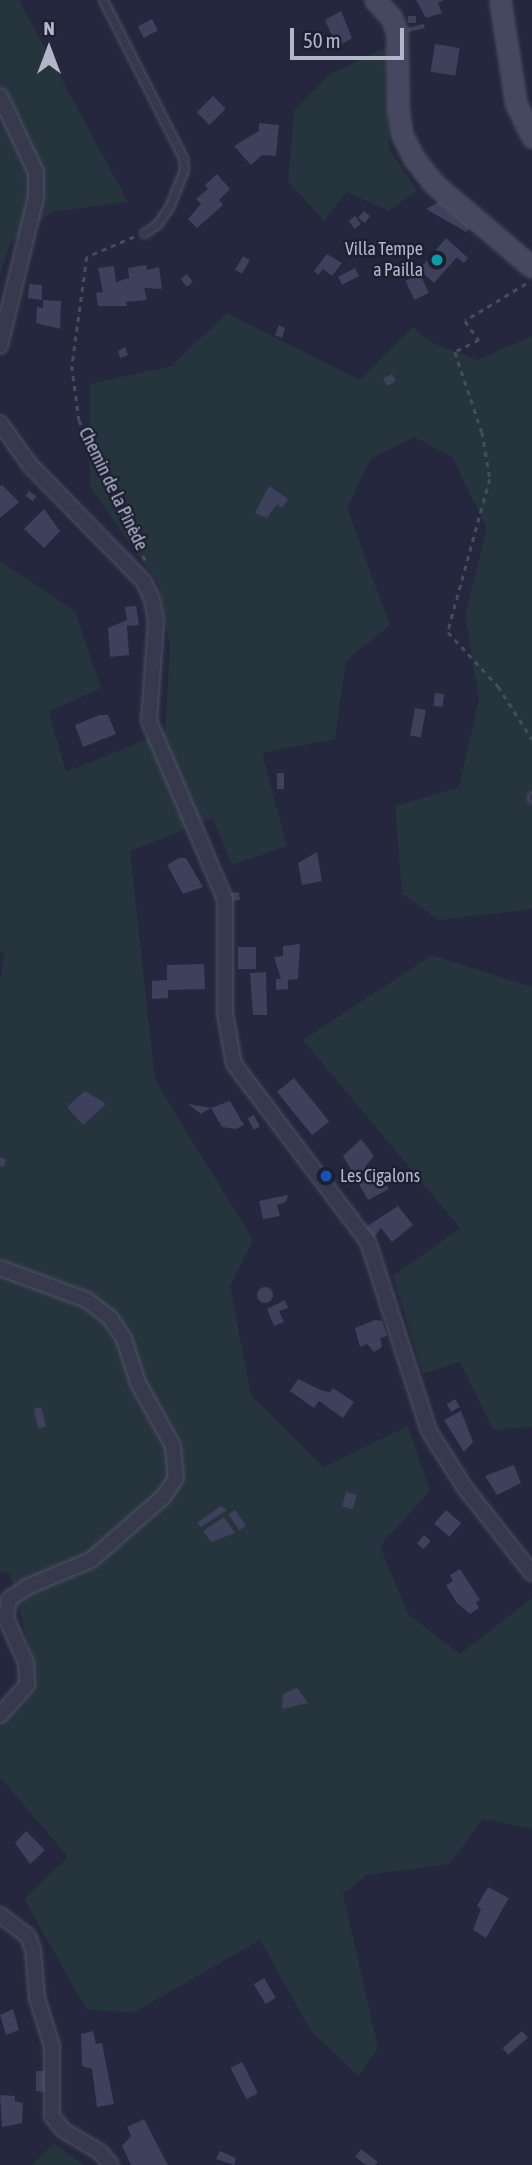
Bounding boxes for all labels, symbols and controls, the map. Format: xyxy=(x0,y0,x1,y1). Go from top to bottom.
north arrow xyxy=(14,14,84,84)
scale bar xyxy=(294,14,408,58)
text: N xyxy=(43,17,55,39)
text: 50 m xyxy=(303,28,341,52)
place label: Villa Tempe a Pailla xyxy=(345,239,423,282)
marker: Villa Tempe a Pailla xyxy=(429,252,445,268)
street label: Chemin de la Pinède xyxy=(74,424,152,554)
place label: Les Cigalons xyxy=(340,1165,420,1187)
marker: Les Cigalons xyxy=(318,1168,334,1184)

